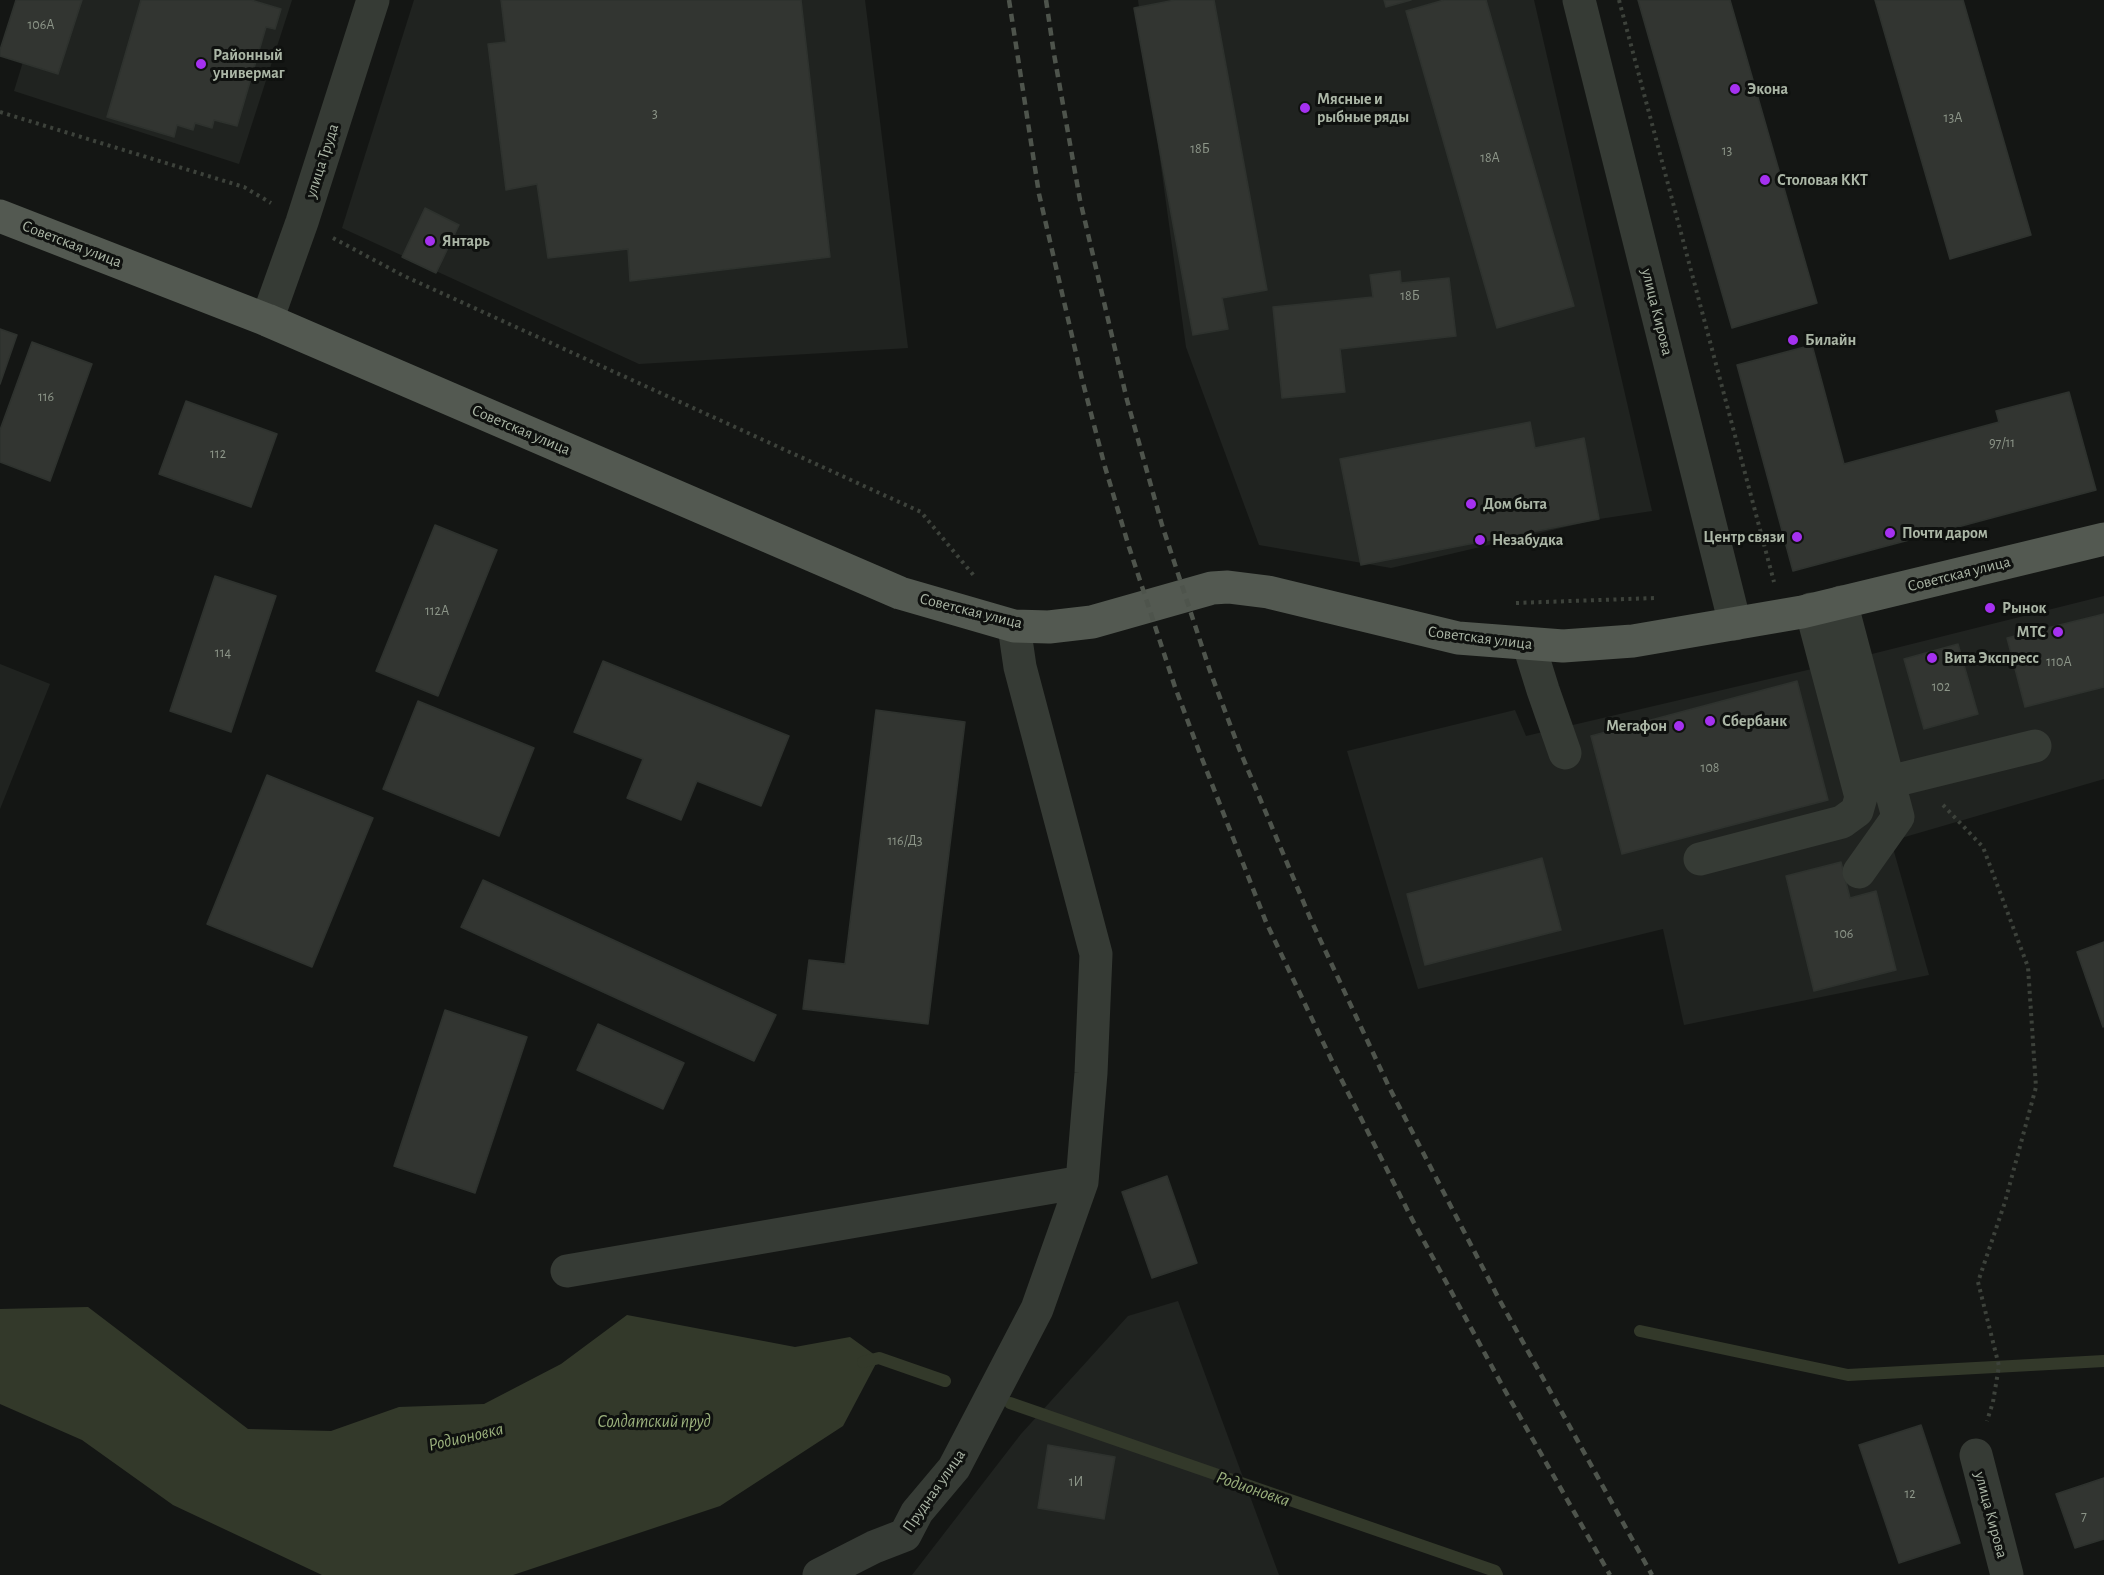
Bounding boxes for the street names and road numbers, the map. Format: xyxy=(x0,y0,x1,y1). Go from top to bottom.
street label: улица Труда xyxy=(301,121,343,201)
street label: Советская улица xyxy=(19,216,125,272)
street label: улица Кирова xyxy=(1637,267,1677,357)
street label: Советская улица xyxy=(469,401,573,459)
street label: Советская улица xyxy=(1906,552,2012,596)
street label: Советская улица xyxy=(918,589,1024,633)
street label: Советская улица xyxy=(1427,622,1533,654)
street label: Прудная улица xyxy=(898,1446,970,1536)
street label: улица Кирова xyxy=(1970,1470,2012,1560)

